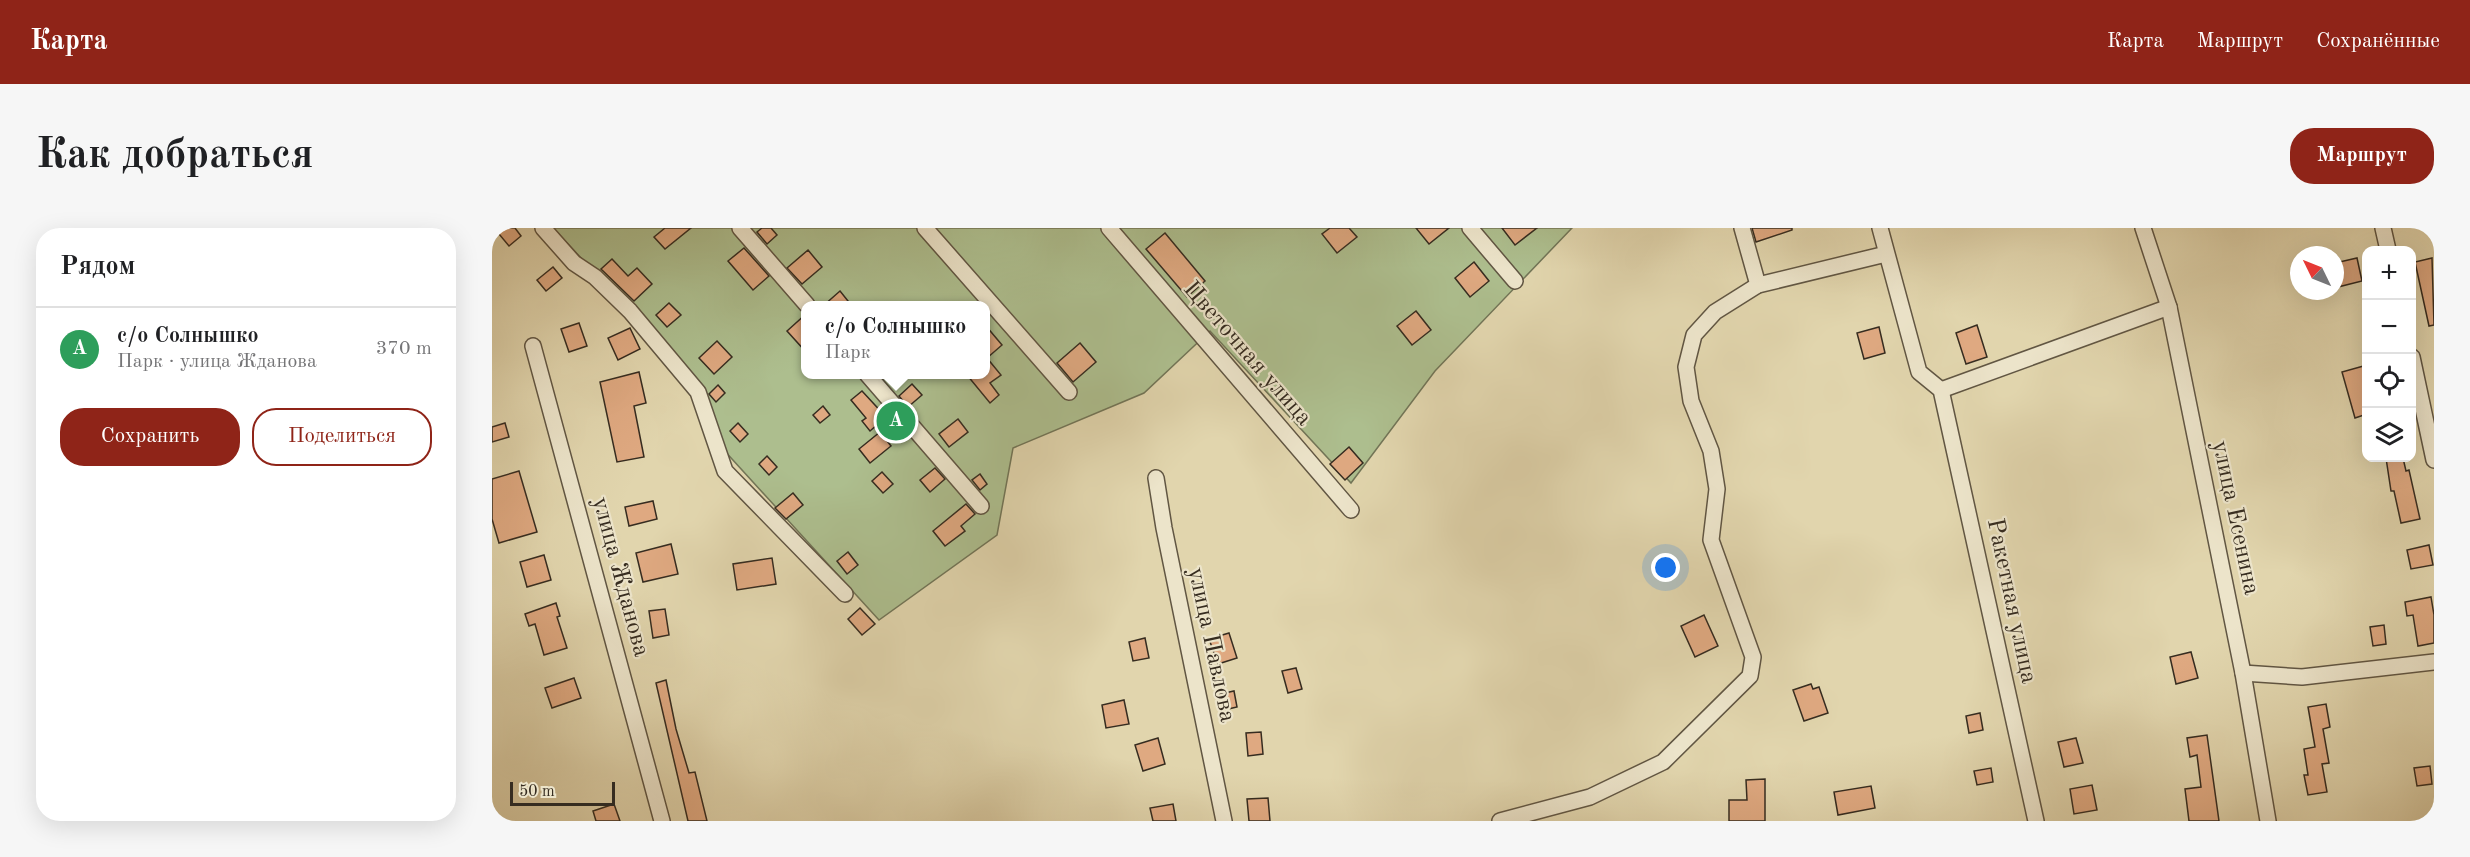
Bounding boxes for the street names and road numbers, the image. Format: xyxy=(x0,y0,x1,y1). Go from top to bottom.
street label: Цветочная улица xyxy=(1178,277,1316,431)
street label: улица Есенина xyxy=(2207,439,2263,598)
street label: улица Жданова xyxy=(587,495,653,660)
street label: Ракетная улица xyxy=(1982,516,2040,686)
street label: улица Павлова xyxy=(1183,565,1239,725)

